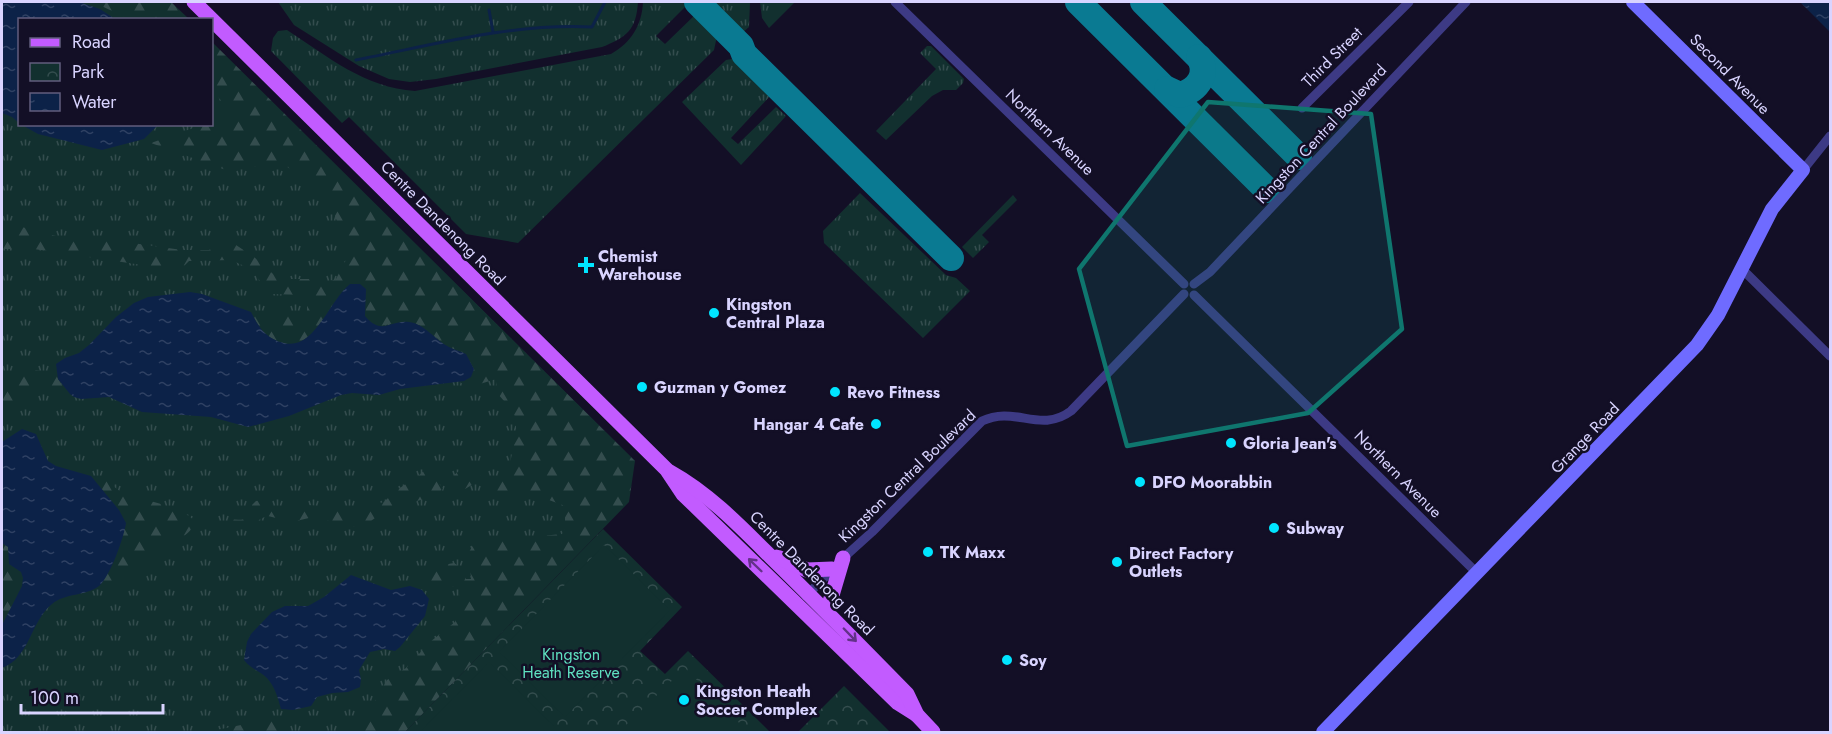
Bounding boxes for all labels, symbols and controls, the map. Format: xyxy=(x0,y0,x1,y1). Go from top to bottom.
legend xyxy=(18,18,213,126)
street label: Third Street xyxy=(1296,21,1368,93)
text: Road xyxy=(72,29,111,55)
street label: Second Avenue xyxy=(1685,29,1775,119)
text: Park xyxy=(72,59,104,85)
street label: Kingston Central Boulevard xyxy=(1250,59,1392,209)
street label: Northern Avenue xyxy=(1000,84,1100,180)
text: Water xyxy=(72,89,117,115)
street label: Centre Dandenong Road xyxy=(375,155,511,291)
place label: Chemist Warehouse xyxy=(598,245,682,286)
marker: Chemist Warehouse xyxy=(579,258,593,272)
place label: Kingston Central Plaza xyxy=(726,293,825,334)
marker: Kingston Central Plaza xyxy=(707,306,721,320)
place label: Guzman y Gomez xyxy=(654,376,787,399)
marker: Guzman y Gomez xyxy=(635,380,649,394)
place label: Revo Fitness xyxy=(847,381,940,404)
marker: Revo Fitness xyxy=(828,385,842,399)
street label: Grange Road xyxy=(1545,397,1625,479)
street label: Kingston Central Boulevard xyxy=(833,404,981,548)
place label: Hangar 4 Cafe xyxy=(753,413,864,436)
marker: Hangar 4 Cafe xyxy=(869,417,883,431)
street label: Northern Avenue xyxy=(1349,425,1447,523)
place label: Gloria Jean's xyxy=(1243,432,1337,455)
marker: Gloria Jean's xyxy=(1224,436,1238,450)
place label: DFO Moorabbin xyxy=(1152,471,1272,494)
marker: DFO Moorabbin xyxy=(1133,475,1147,489)
street label: Centre Dandenong Road xyxy=(744,505,880,641)
place label: Subway xyxy=(1286,517,1345,540)
marker: Subway xyxy=(1267,521,1281,535)
place label: TK Maxx xyxy=(940,541,1006,564)
place label: Direct Factory Outlets xyxy=(1129,542,1234,583)
marker: TK Maxx xyxy=(921,545,935,559)
marker: Direct Factory Outlets xyxy=(1110,555,1124,569)
one-way arrow xyxy=(747,557,762,572)
one-way arrow xyxy=(842,627,856,642)
park label: Kingston Heath Reserve xyxy=(522,643,620,684)
place label: Soy xyxy=(1019,649,1047,672)
marker: Soy xyxy=(1000,653,1014,667)
scale bar xyxy=(21,677,164,715)
place label: Kingston Heath Soccer Complex xyxy=(696,680,818,721)
text: 100 m xyxy=(30,685,79,711)
marker: Kingston Heath Soccer Complex xyxy=(677,693,691,707)

